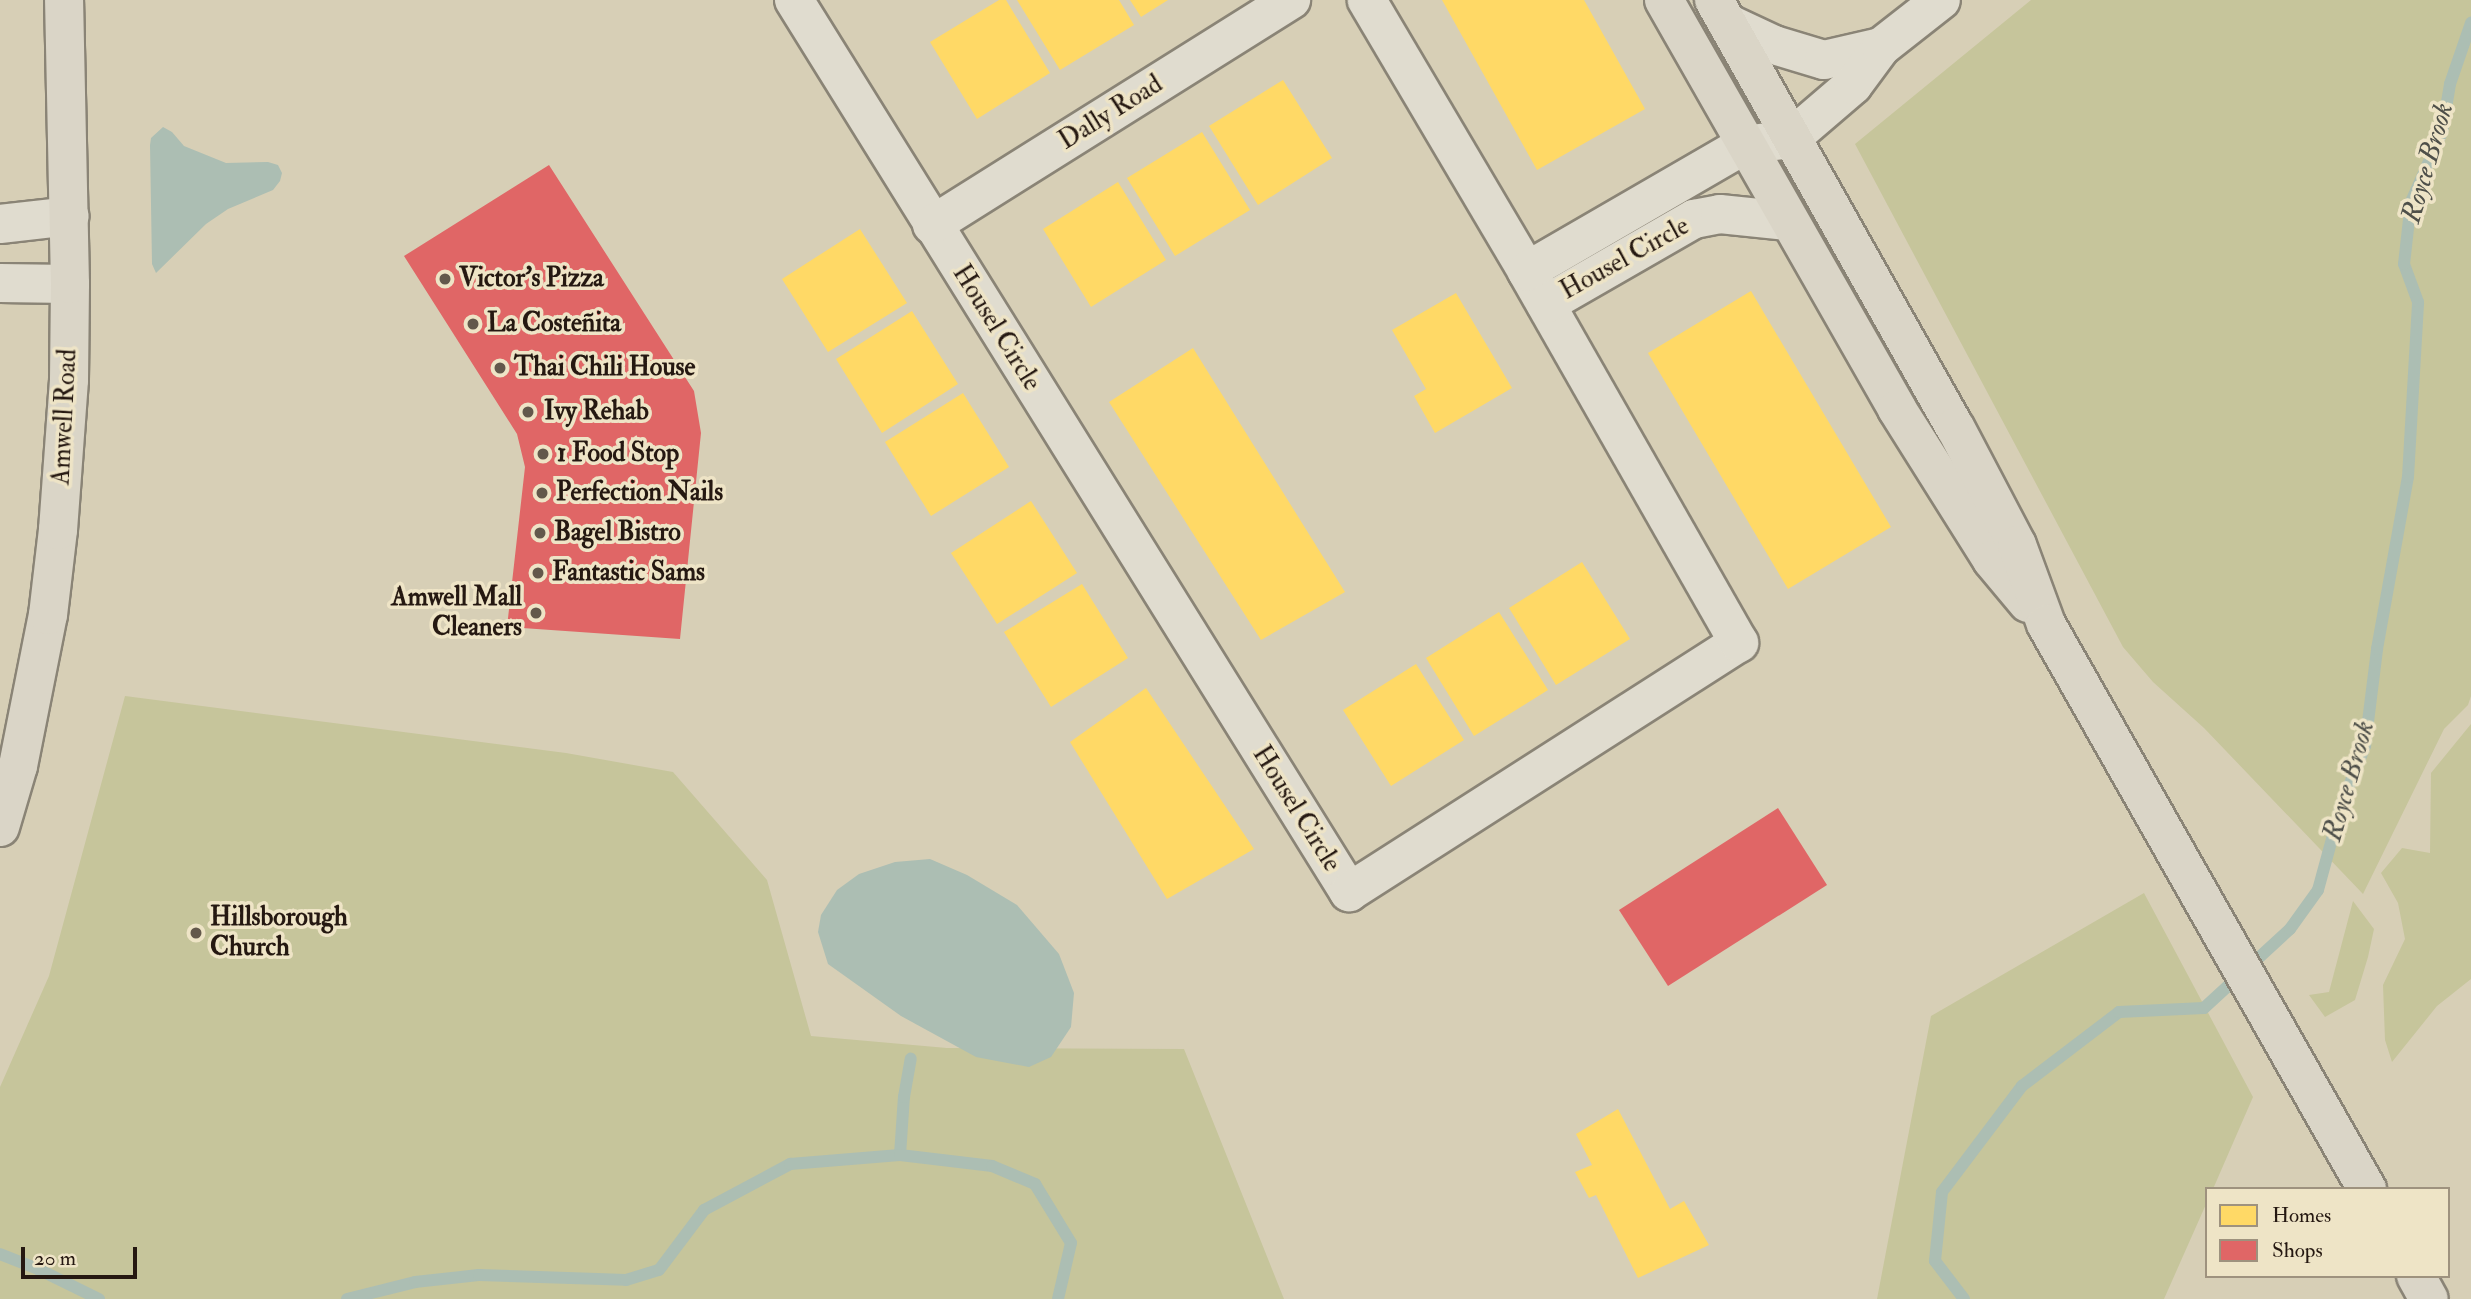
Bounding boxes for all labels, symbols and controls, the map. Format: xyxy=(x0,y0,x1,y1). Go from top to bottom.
street label: Dally Road xyxy=(1053,69,1169,157)
water label: Royce Brook xyxy=(2395,99,2461,227)
street label: Housel Circle xyxy=(1555,211,1695,307)
street label: Housel Circle xyxy=(945,259,1047,397)
place label: Victor's Pizza xyxy=(459,263,604,295)
marker: Victor's Pizza xyxy=(437,271,453,287)
place label: La Costeñita xyxy=(487,308,621,340)
marker: La Costeñita xyxy=(465,316,481,332)
street label: Amwell Road xyxy=(46,348,84,486)
place label: Thai Chili House xyxy=(514,352,695,384)
marker: Thai Chili House xyxy=(492,360,508,376)
place label: Ivy Rehab xyxy=(544,396,649,428)
marker: Ivy Rehab xyxy=(518,402,538,422)
place label: 1 Food Stop xyxy=(557,438,679,470)
marker: 1 Food Stop xyxy=(535,446,551,462)
place label: Perfection Nails xyxy=(556,477,723,509)
marker: Perfection Nails xyxy=(534,485,550,501)
place label: Bagel Bistro xyxy=(554,517,681,549)
marker: Bagel Bistro xyxy=(532,525,548,541)
place label: Fantastic Sams xyxy=(552,557,705,589)
marker: Fantastic Sams xyxy=(530,565,546,581)
place label: Amwell Mall Cleaners xyxy=(391,582,522,644)
marker: Amwell Mall Cleaners xyxy=(528,605,544,621)
water label: Royce Brook xyxy=(2316,717,2382,845)
street label: Housel Circle xyxy=(1245,740,1347,878)
place label: Hillsborough Church xyxy=(210,902,348,964)
marker: Hillsborough Church xyxy=(188,925,204,941)
legend xyxy=(2205,1187,2450,1278)
text: Homes xyxy=(2272,1202,2331,1229)
scale bar xyxy=(24,1232,140,1276)
text: Shops xyxy=(2272,1237,2323,1264)
text: 20 m xyxy=(34,1245,76,1272)

